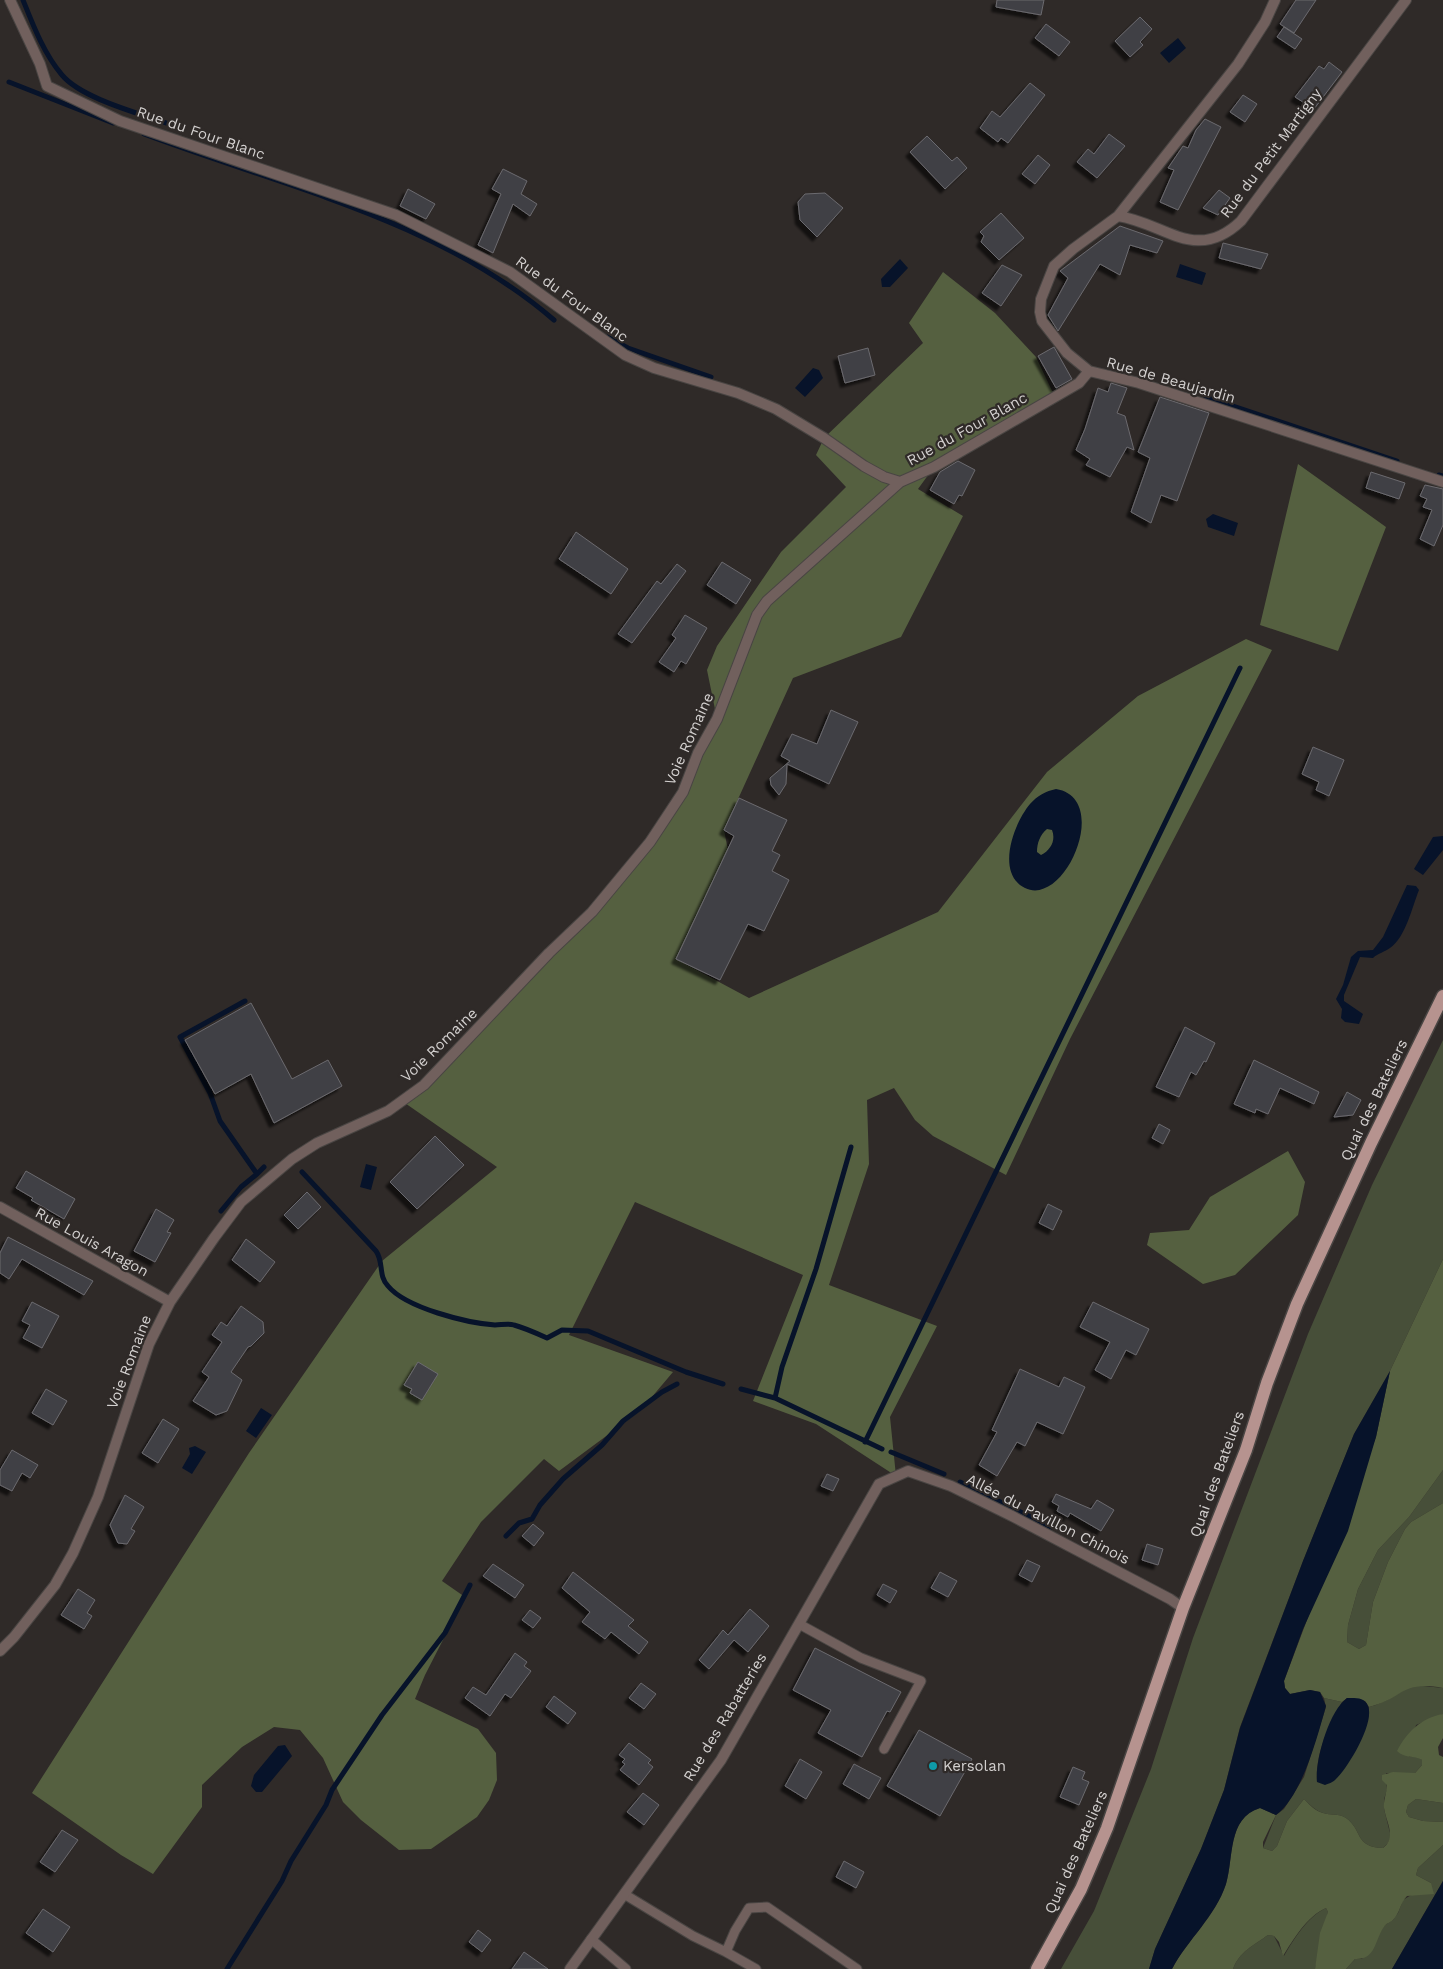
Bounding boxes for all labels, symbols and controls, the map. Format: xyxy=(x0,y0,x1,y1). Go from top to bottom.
street label: Rue du Petit Martigny xyxy=(1216,84,1326,221)
street label: Rue du Four Blanc xyxy=(134,103,268,163)
street label: Rue du Four Blanc xyxy=(512,252,632,346)
street label: Rue de Beaujardin xyxy=(1104,353,1238,407)
street label: Rue du Four Blanc xyxy=(904,388,1030,470)
street label: Voie Romaine xyxy=(661,690,717,788)
street label: Voie Romaine xyxy=(397,1004,481,1086)
street label: Quai des Bateliers xyxy=(1337,1036,1411,1164)
street label: Rue Louis Aragon xyxy=(32,1203,152,1281)
street label: Voie Romaine xyxy=(103,1312,155,1412)
street label: Quai des Bateliers xyxy=(1186,1408,1248,1540)
street label: Allée du Pavillon Chinois xyxy=(963,1470,1133,1568)
street label: Rue des Rabatteries xyxy=(679,1649,771,1785)
place label: Kersolan xyxy=(943,1757,1006,1775)
marker: Kersolan xyxy=(927,1760,939,1772)
street label: Quai des Bateliers xyxy=(1041,1787,1111,1916)

